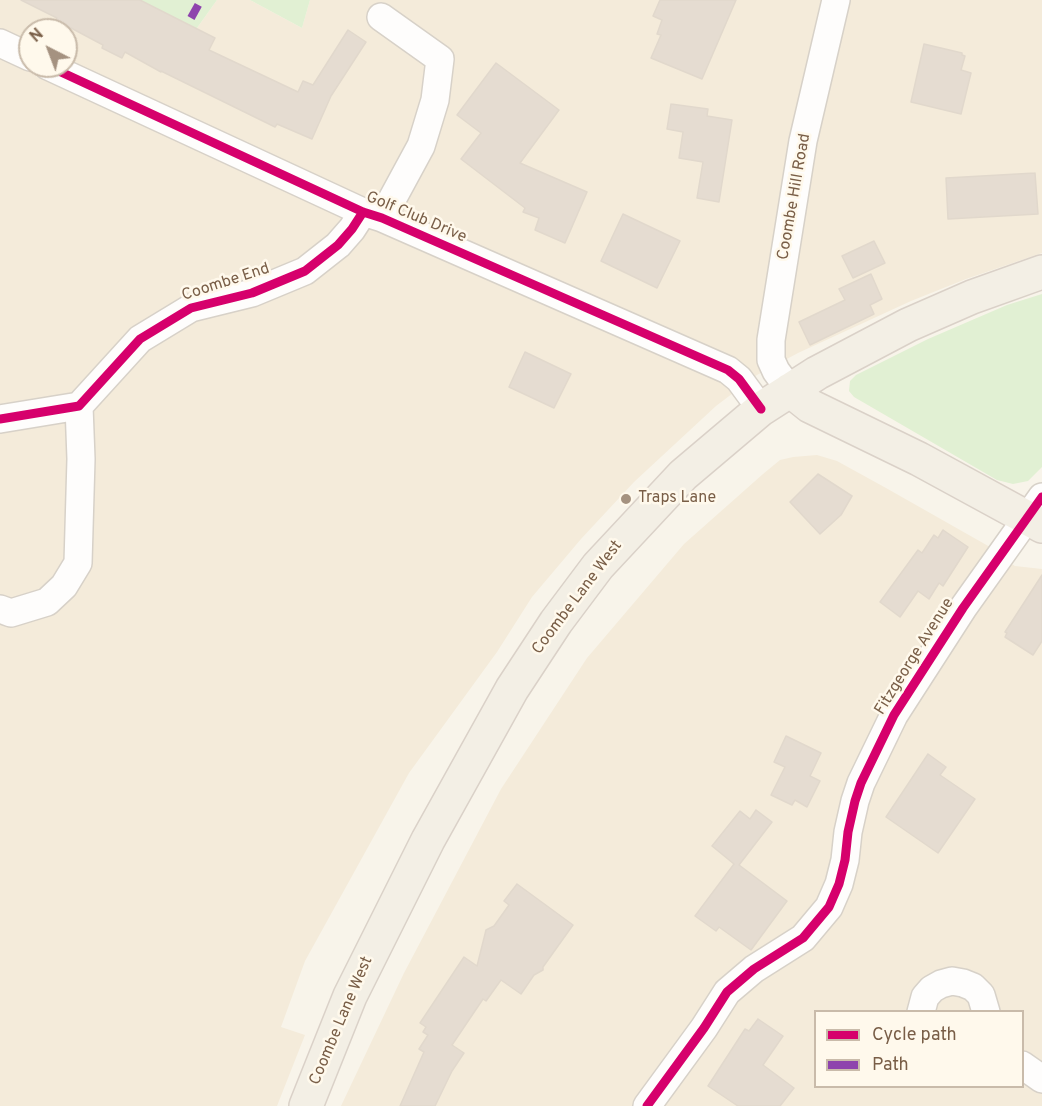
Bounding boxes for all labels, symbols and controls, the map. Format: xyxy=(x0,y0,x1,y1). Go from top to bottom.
north arrow xyxy=(18,18,78,78)
text: N xyxy=(26,25,48,47)
street label: Coombe Hill Road xyxy=(774,132,816,262)
street label: Golf Club Drive xyxy=(363,188,469,248)
street label: Coombe End xyxy=(180,260,272,306)
place label: Traps Lane xyxy=(638,489,716,509)
marker: Traps Lane xyxy=(619,492,633,506)
street label: Coombe Lane West xyxy=(529,537,627,659)
street label: Fitzgeorge Avenue xyxy=(871,595,959,719)
street label: Coombe Lane West xyxy=(306,954,378,1088)
legend xyxy=(814,1010,1024,1088)
text: Cycle path xyxy=(872,1024,957,1047)
text: Path xyxy=(872,1054,909,1077)

